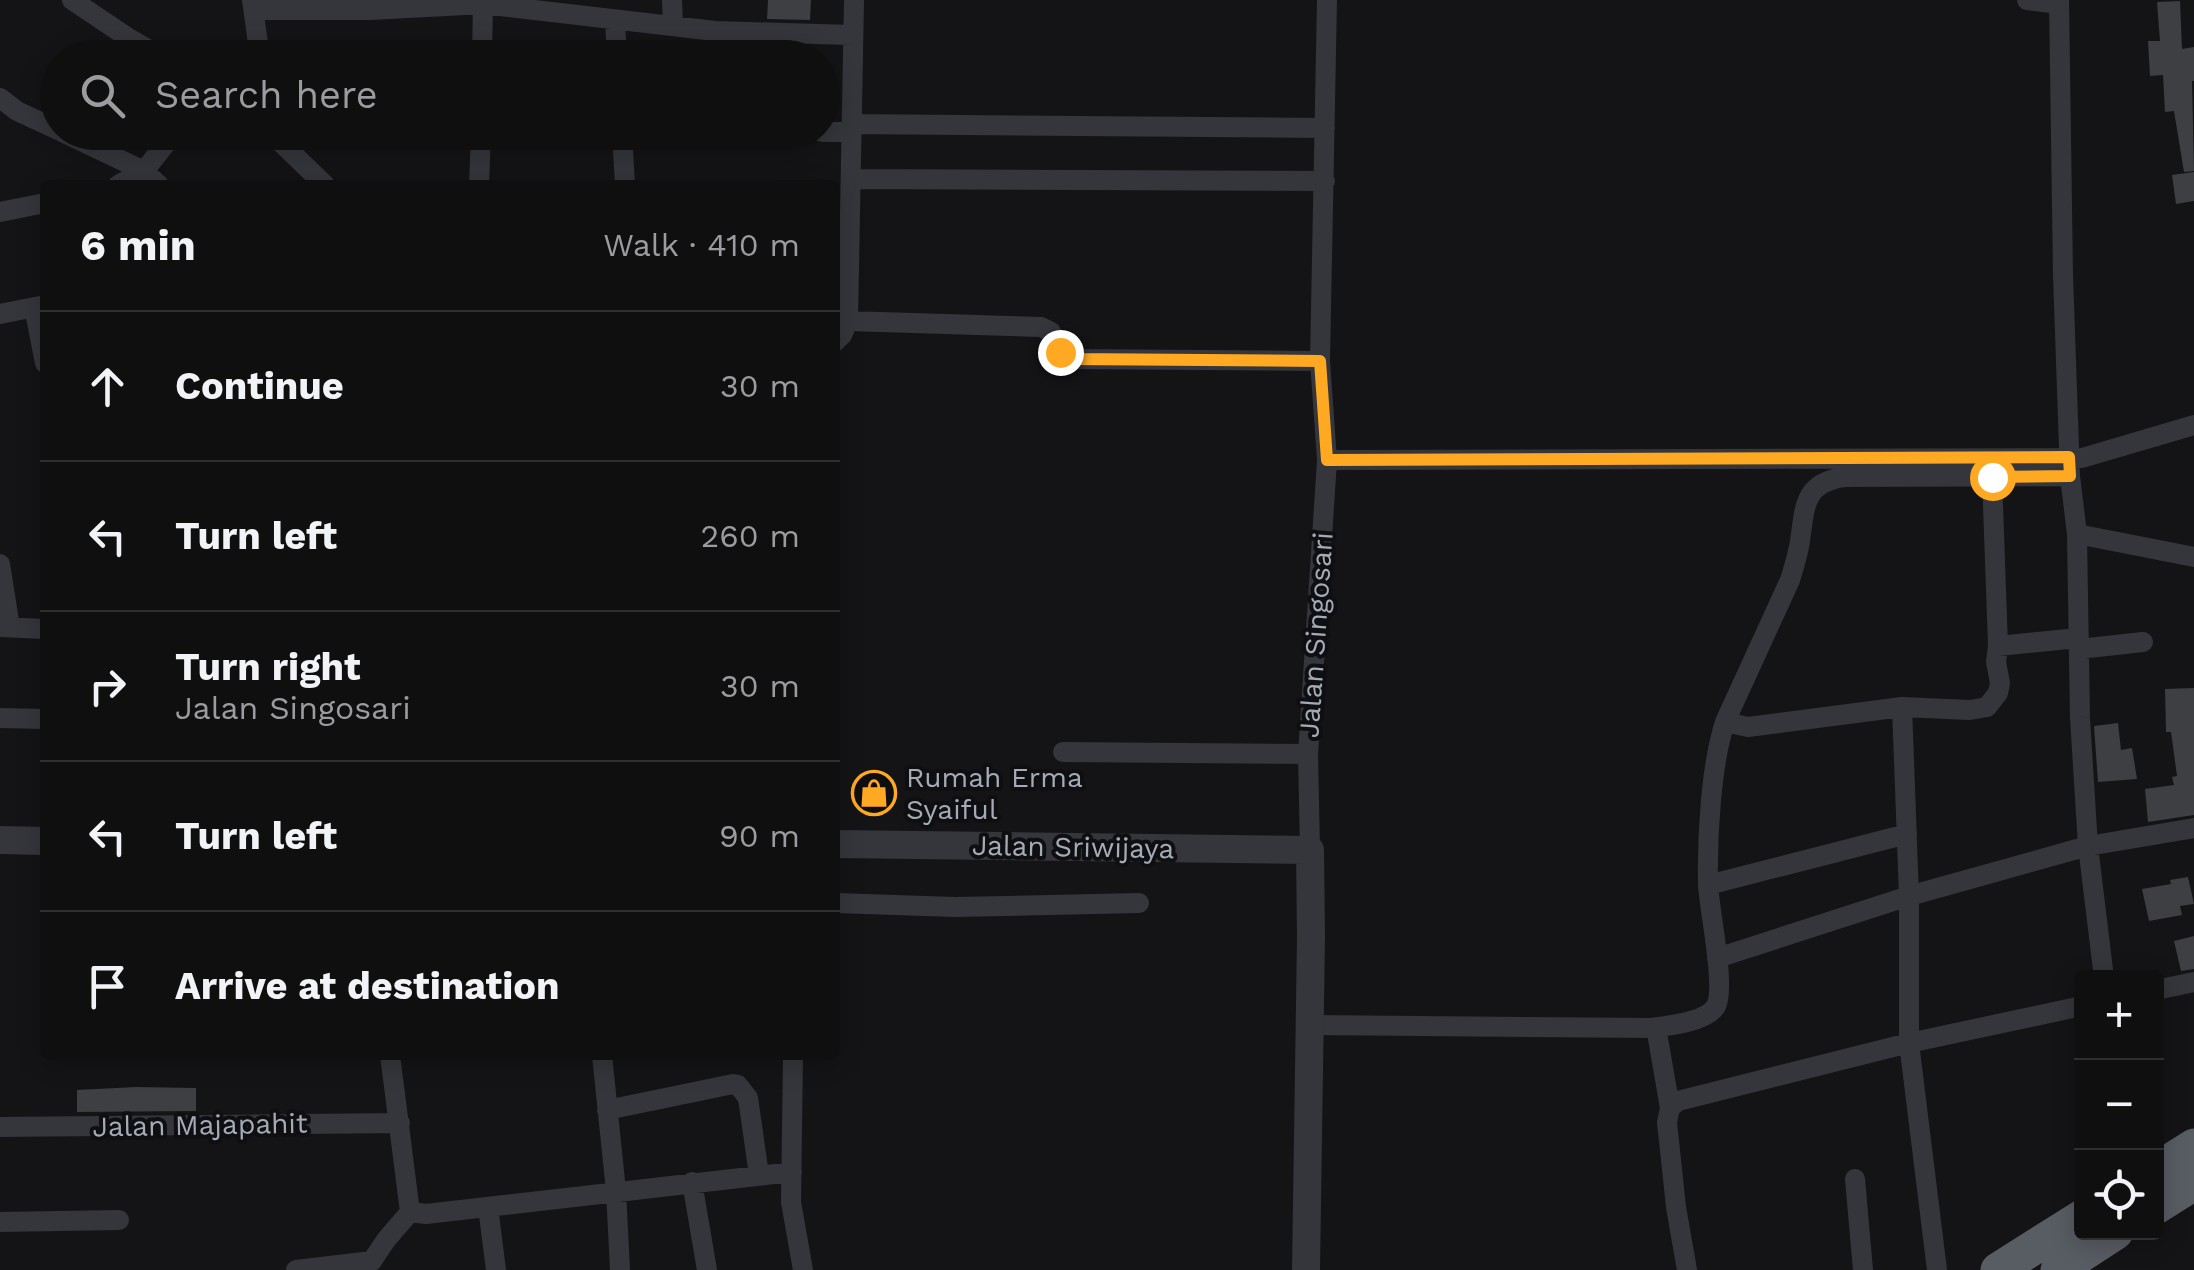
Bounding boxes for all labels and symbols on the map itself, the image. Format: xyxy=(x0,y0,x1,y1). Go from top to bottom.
route end xyxy=(1038,330,1084,376)
route start xyxy=(1970,455,2016,501)
street label: Jalan Singosari xyxy=(1292,531,1340,739)
place label: Rumah Erma Syaiful xyxy=(906,761,1083,826)
shop icon: Rumah Erma Syaiful xyxy=(851,770,897,816)
street label: Jalan Sriwijaya xyxy=(972,829,1175,865)
street label: Jalan Majapahit xyxy=(92,1107,308,1143)

